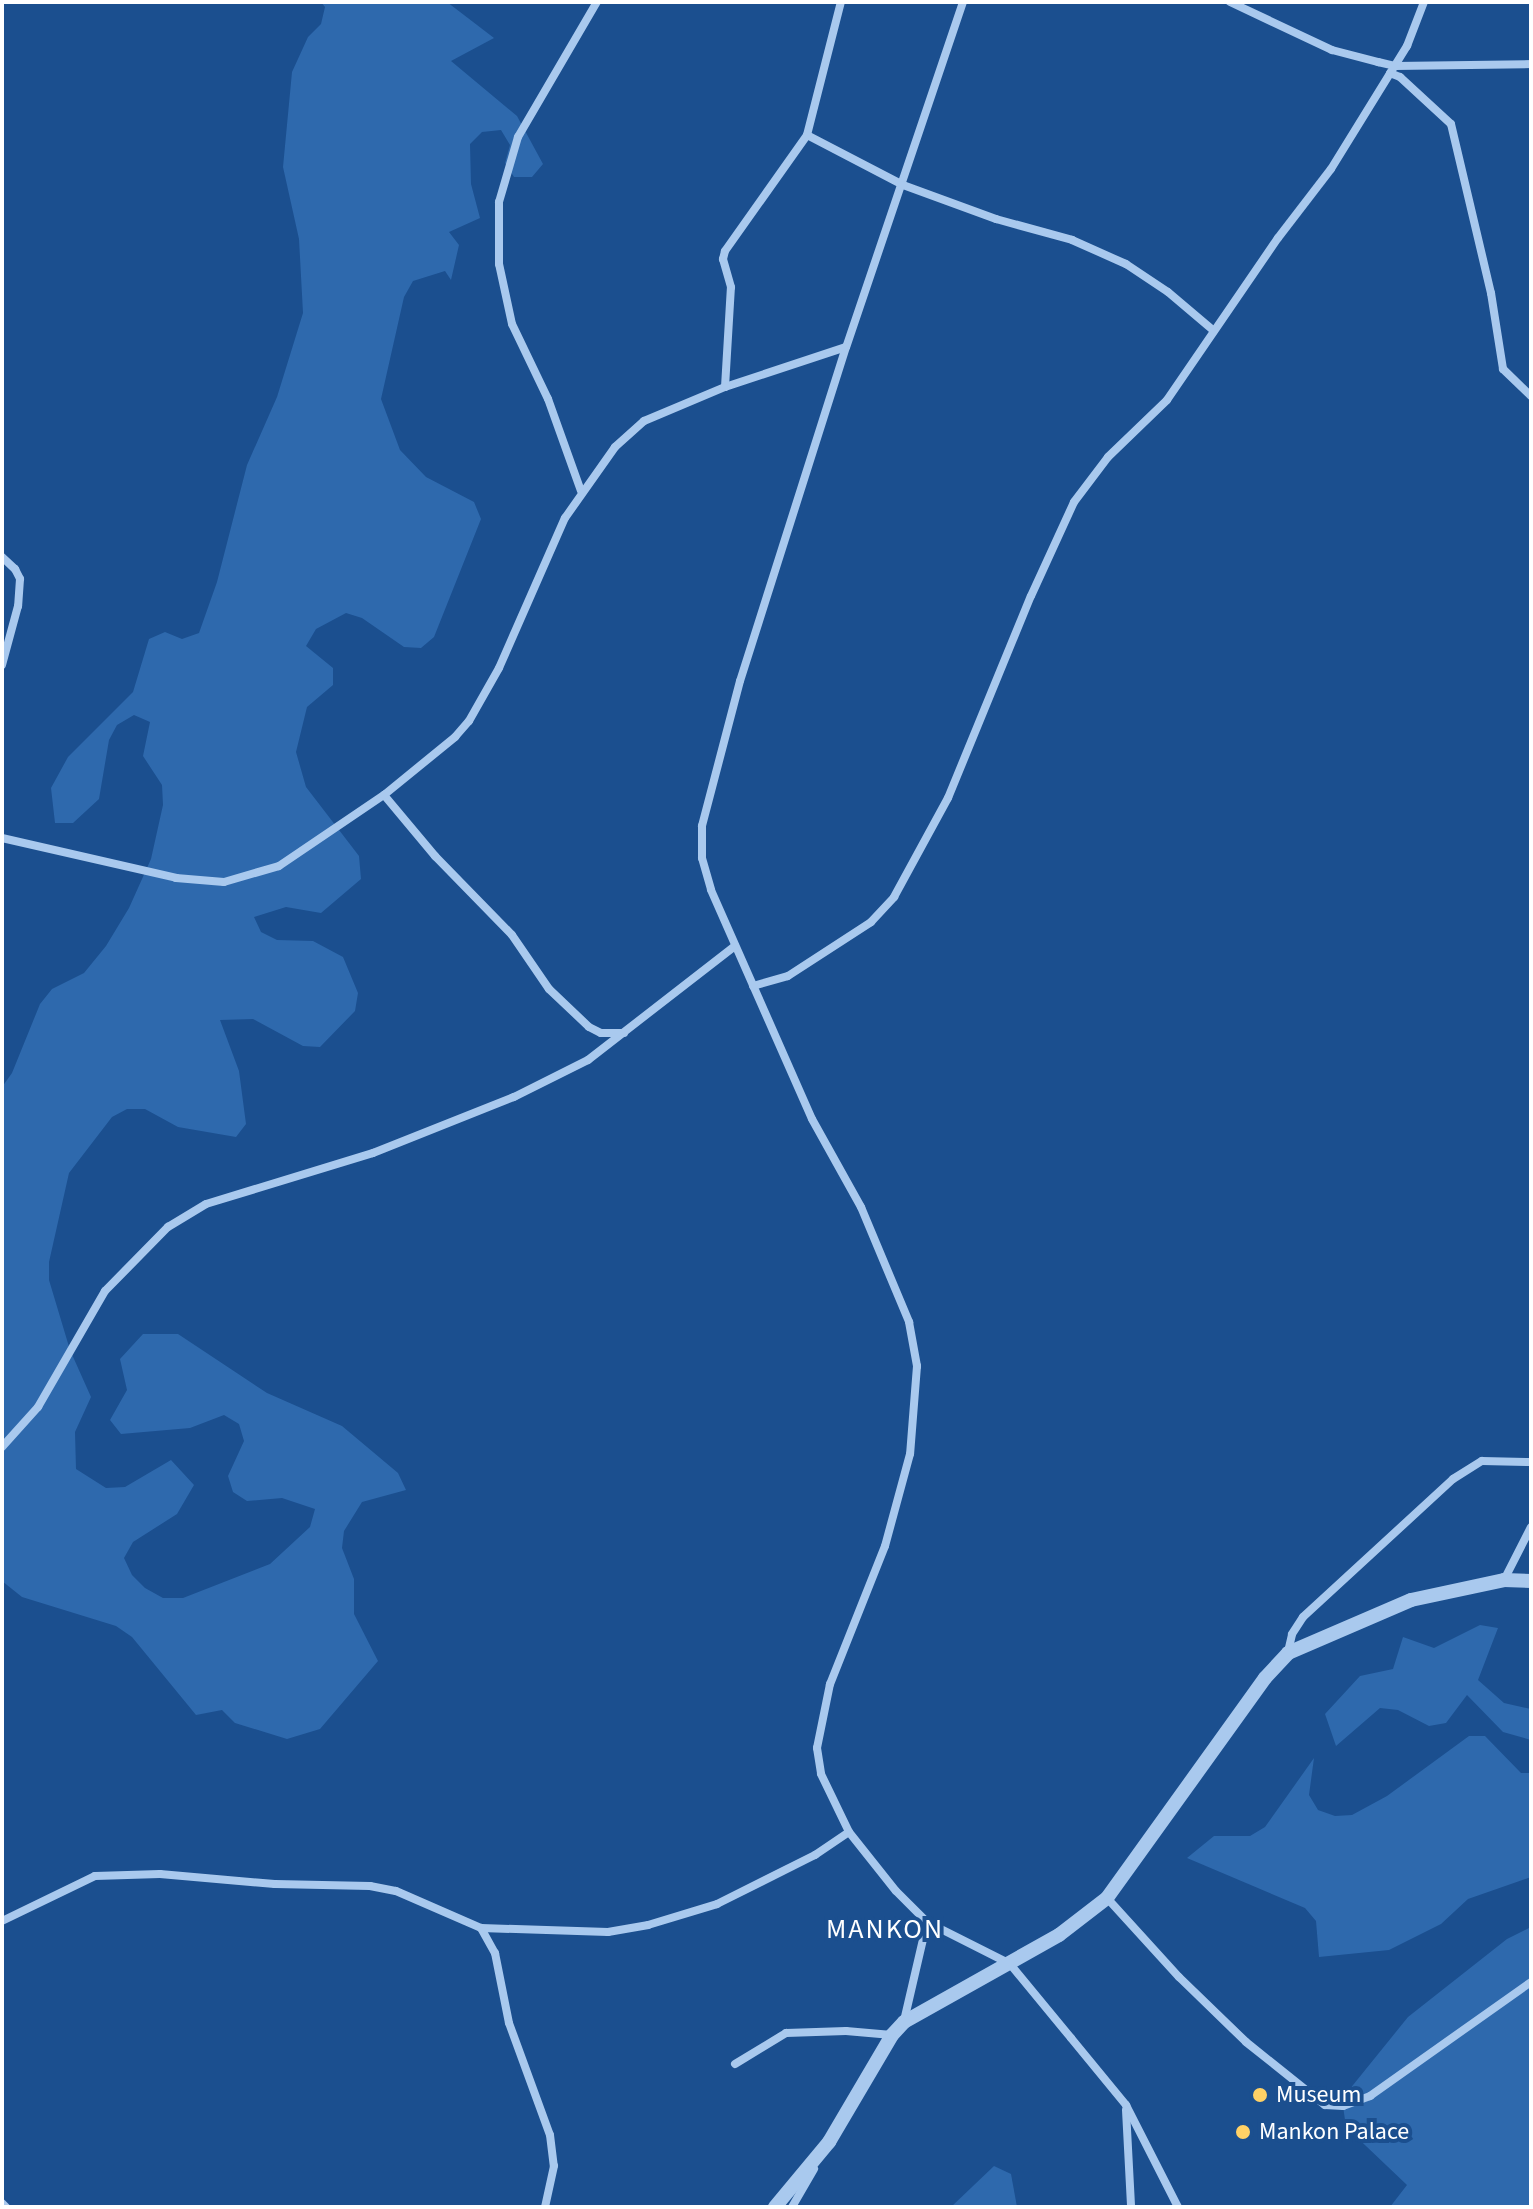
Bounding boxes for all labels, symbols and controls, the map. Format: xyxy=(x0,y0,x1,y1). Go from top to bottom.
district label: MANKON xyxy=(826,1912,944,1946)
place label: Museum xyxy=(1276,2081,1361,2109)
marker: Museum xyxy=(1251,2086,1269,2104)
place label: Mankon Palace xyxy=(1259,2118,1409,2146)
marker: Mankon Palace xyxy=(1234,2123,1252,2141)

